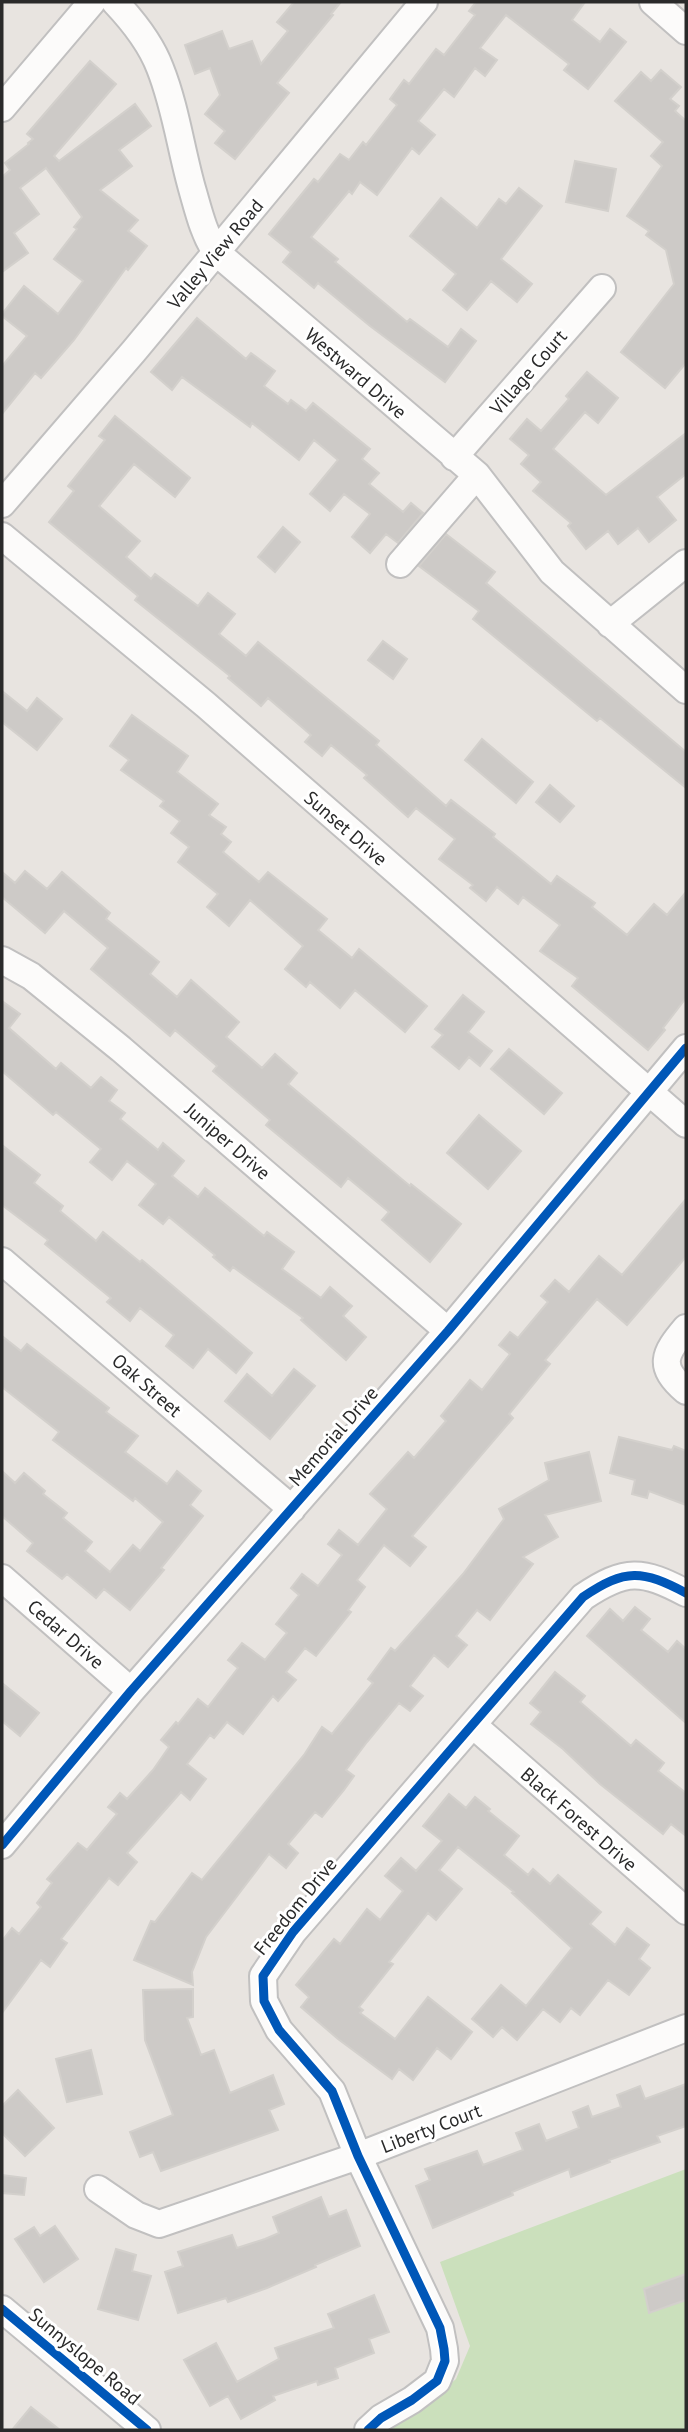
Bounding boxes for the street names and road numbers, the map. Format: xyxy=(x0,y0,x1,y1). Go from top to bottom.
street label: Valley View Road xyxy=(161,194,268,315)
street label: Westward Drive xyxy=(300,322,412,424)
street label: Village Court xyxy=(484,324,572,420)
street label: Sunset Drive xyxy=(299,785,393,871)
street label: Juniper Drive xyxy=(180,1097,276,1185)
street label: Oak Street xyxy=(107,1348,187,1422)
street label: Memorial Drive xyxy=(283,1381,383,1491)
street label: Cedar Drive xyxy=(23,1594,109,1674)
street label: Black Forest Drive xyxy=(516,1762,642,1876)
street label: Freedom Drive xyxy=(248,1852,342,1960)
street label: Liberty Court xyxy=(377,2098,485,2158)
street label: Sunnyslope Road xyxy=(24,2302,146,2410)

